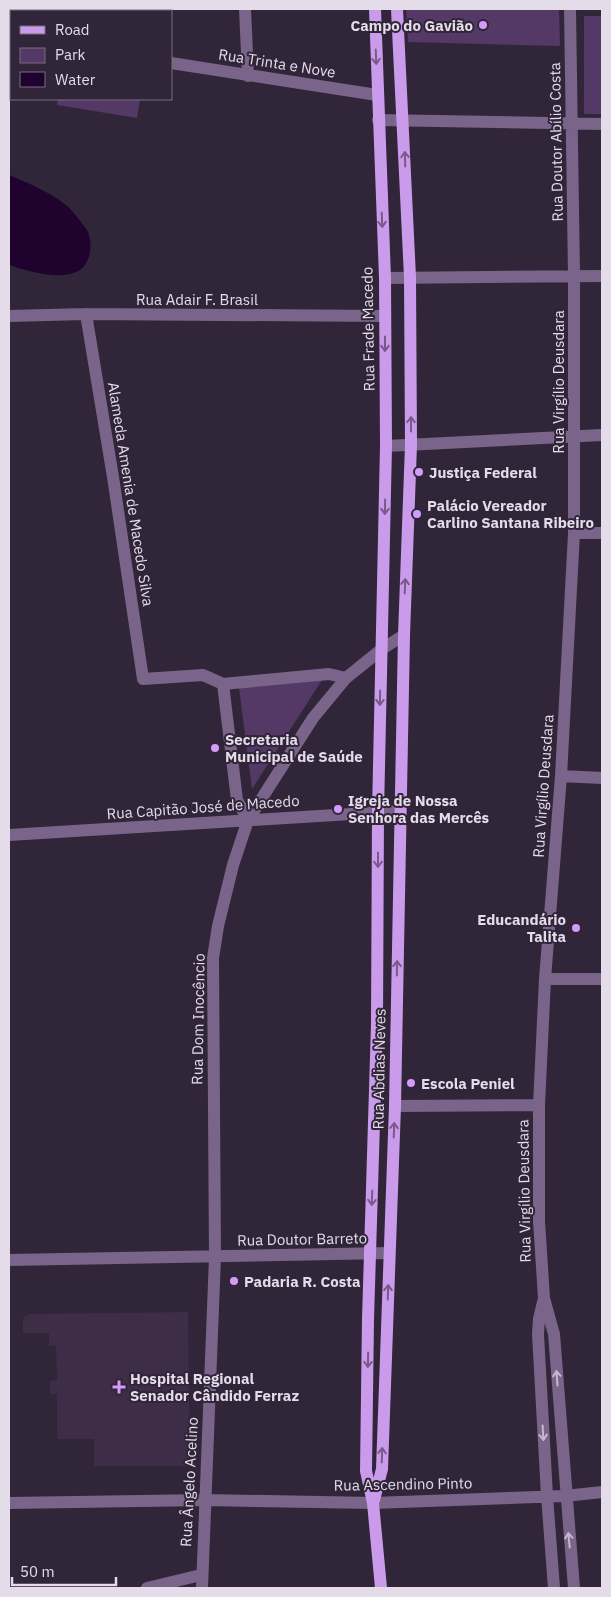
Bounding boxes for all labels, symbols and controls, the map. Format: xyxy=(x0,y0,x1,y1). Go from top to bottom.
legend xyxy=(10,10,172,100)
place label: Campo do Gavião xyxy=(351,16,473,35)
marker: Campo do Gavião xyxy=(477,19,489,31)
text: Road xyxy=(55,20,90,39)
street label: Rua Trinta e Nove xyxy=(217,44,337,82)
text: Park xyxy=(55,45,85,64)
one-way arrow xyxy=(371,49,381,65)
street label: Rua Doutor Abílio Costa xyxy=(545,62,567,222)
text: Water xyxy=(55,70,96,89)
one-way arrow xyxy=(401,151,410,167)
one-way arrow xyxy=(378,212,387,228)
street label: Rua Frade Macedo xyxy=(357,267,379,391)
street label: Rua Adair F. Brasil xyxy=(136,290,258,309)
street label: Rua Virgílio Deusdara xyxy=(549,310,568,454)
one-way arrow xyxy=(380,336,390,352)
street label: Alameda Amenia de Macedo Silva xyxy=(104,381,158,607)
one-way arrow xyxy=(406,416,416,432)
place label: Justiça Federal xyxy=(429,463,537,482)
marker: Justiça Federal xyxy=(413,466,425,478)
place label: Palácio Vereador Carlino Santana Ribeiro xyxy=(427,496,594,532)
one-way arrow xyxy=(380,498,389,514)
marker: Palácio Vereador Carlino Santana Ribeiro xyxy=(411,508,423,520)
one-way arrow xyxy=(401,578,410,594)
one-way arrow xyxy=(376,690,385,706)
street label: Rua Virgílio Deusdara xyxy=(529,714,557,858)
place label: Secretaria Municipal de Saúde xyxy=(225,730,363,766)
marker: Secretaria Municipal de Saúde xyxy=(209,742,221,754)
street label: Rua Capitão José de Macedo xyxy=(106,791,300,823)
place label: Igreja de Nossa Senhora das Mercês xyxy=(348,791,490,827)
marker: Igreja de Nossa Senhora das Mercês xyxy=(332,803,344,815)
one-way arrow xyxy=(373,852,383,868)
place label: Educandário Talita xyxy=(477,910,566,946)
marker: Educandário Talita xyxy=(570,922,582,934)
street label: Rua Dom Inocêncio xyxy=(187,953,209,1085)
one-way arrow xyxy=(392,960,402,976)
street label: Rua Abdias Neves xyxy=(368,1008,390,1130)
place label: Escola Peniel xyxy=(421,1074,515,1093)
marker: Escola Peniel xyxy=(405,1077,417,1089)
street label: Rua Virgílio Deusdara xyxy=(513,1119,535,1263)
one-way arrow xyxy=(390,1122,399,1138)
one-way arrow xyxy=(368,1190,377,1206)
street label: Rua Doutor Barreto xyxy=(237,1228,367,1250)
place label: Padaria R. Costa xyxy=(244,1272,361,1291)
marker: Padaria R. Costa xyxy=(228,1275,240,1287)
one-way arrow xyxy=(383,1285,393,1301)
one-way arrow xyxy=(363,1352,373,1368)
place label: Hospital Regional Senador Cândido Ferraz xyxy=(130,1369,299,1405)
one-way arrow xyxy=(552,1370,561,1386)
marker: Hospital Regional Senador Cândido Ferraz xyxy=(112,1380,126,1394)
street label: Rua Ângelo Acelino xyxy=(176,1417,202,1547)
one-way arrow xyxy=(539,1425,548,1441)
one-way arrow xyxy=(377,1447,387,1464)
street label: Rua Ascendino Pinto xyxy=(334,1473,472,1495)
one-way arrow xyxy=(565,1532,574,1548)
scale bar xyxy=(12,1554,116,1586)
text: 50 m xyxy=(20,1562,55,1581)

